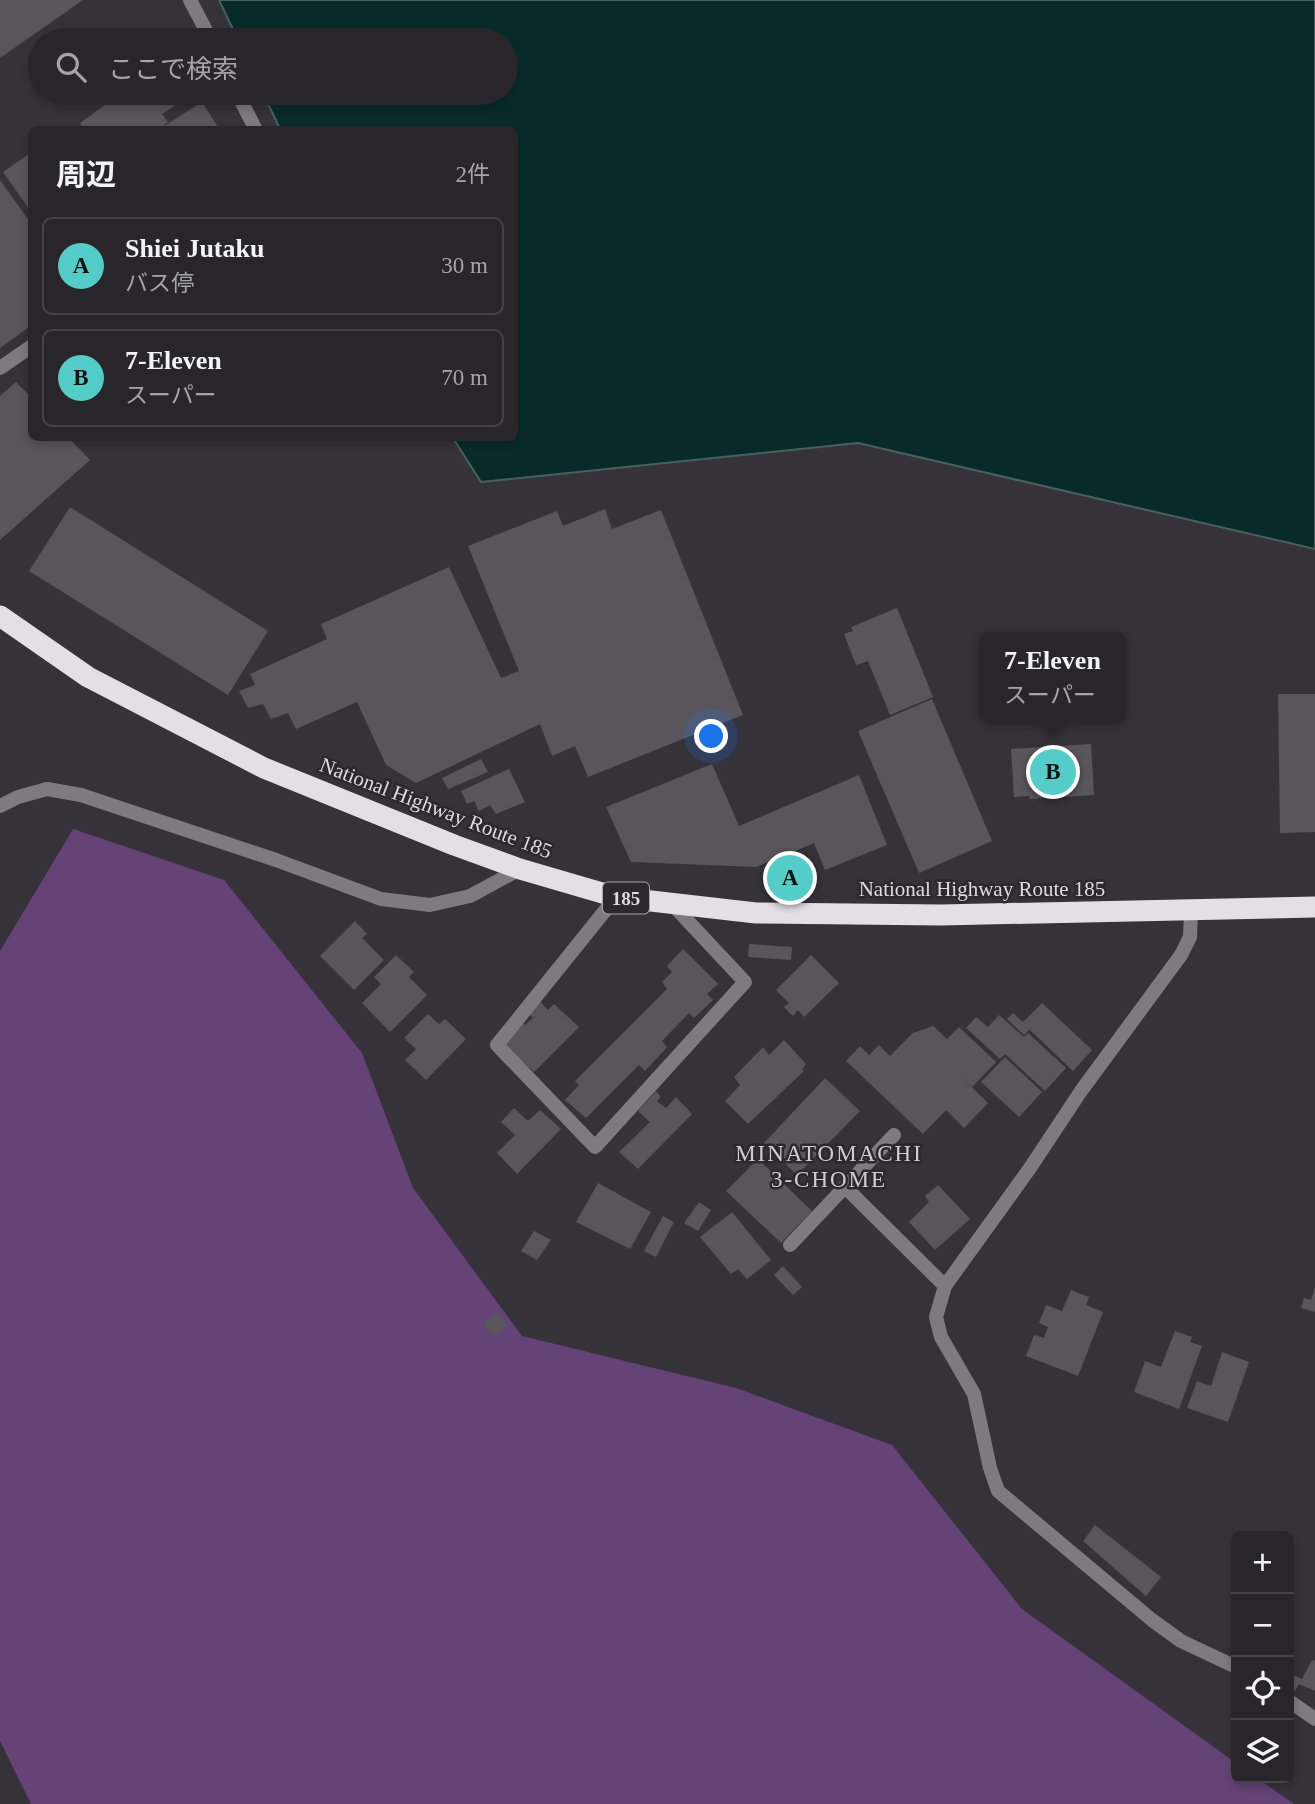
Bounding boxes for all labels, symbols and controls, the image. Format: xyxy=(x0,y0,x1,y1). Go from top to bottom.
search box xyxy=(28,28,518,105)
icon: search xyxy=(52,48,90,86)
text: ここで検索 xyxy=(108,55,238,84)
text: 周辺 xyxy=(56,158,116,191)
text: 2件 xyxy=(456,162,490,187)
text: Shiei Jutaku xyxy=(125,234,264,263)
text: A xyxy=(73,253,89,278)
text: 30 m xyxy=(441,253,488,278)
text: バス停 xyxy=(125,271,194,296)
text: 7-Eleven xyxy=(125,346,222,375)
text: B xyxy=(73,365,89,390)
text: 70 m xyxy=(441,365,488,390)
text: スーパー xyxy=(125,383,217,408)
popup xyxy=(979,632,1126,723)
text: 7-Eleven xyxy=(1004,646,1101,675)
text: スーパー xyxy=(1004,683,1096,708)
your location xyxy=(694,719,728,753)
pin: B xyxy=(1030,746,1076,798)
street label: National Highway Route 185 xyxy=(317,753,555,863)
pin: A xyxy=(767,852,813,904)
street label: National Highway Route 185 xyxy=(859,877,1105,901)
road number: 185 xyxy=(603,882,649,914)
district label: MINATOMACHI 3-CHOME xyxy=(735,1141,923,1192)
map controls xyxy=(1231,1531,1294,1783)
button: + xyxy=(1231,1531,1294,1594)
button: − xyxy=(1231,1594,1294,1657)
button: locate xyxy=(1231,1657,1294,1720)
button: layers xyxy=(1231,1720,1294,1783)

